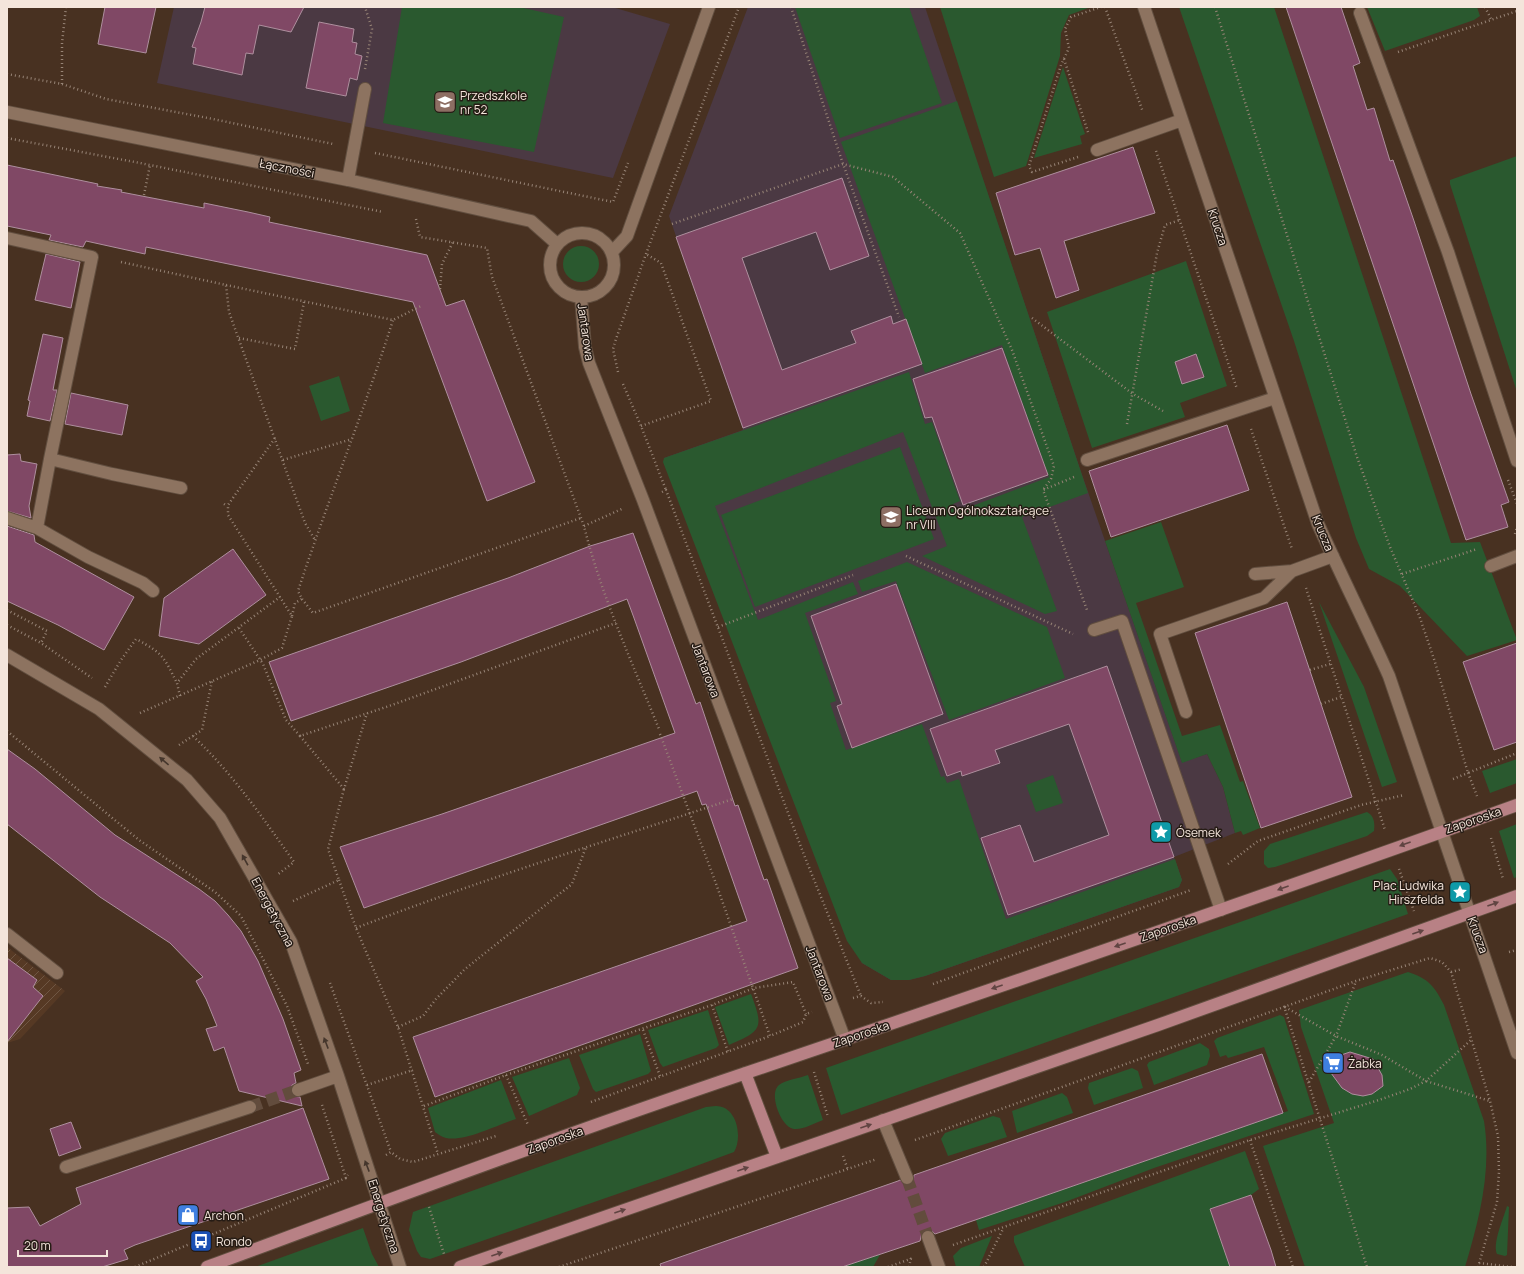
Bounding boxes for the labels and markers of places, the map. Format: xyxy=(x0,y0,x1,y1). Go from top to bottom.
place label: Przedszkole nr 52 xyxy=(460,87,527,118)
school or university icon: Przedszkole nr 52 xyxy=(432,89,458,115)
place label: Liceum Ogólnokształcące nr VIII xyxy=(906,502,1049,533)
school or university icon: Liceum Ogólnokształcące nr VIII xyxy=(878,504,904,530)
place icon: Ósemek xyxy=(1148,819,1174,845)
place label: Ósemek xyxy=(1176,824,1222,841)
place label: Plac Ludwika Hirszfelda xyxy=(1373,877,1444,908)
place icon: Plac Ludwika Hirszfelda xyxy=(1447,879,1473,905)
supermarket icon: Żabka xyxy=(1320,1050,1346,1076)
place label: Żabka xyxy=(1348,1055,1382,1072)
shop icon: Archon xyxy=(175,1202,201,1228)
place label: Archon xyxy=(204,1207,244,1224)
bus stop icon: Rondo xyxy=(188,1228,214,1254)
place label: Rondo xyxy=(216,1233,252,1250)

